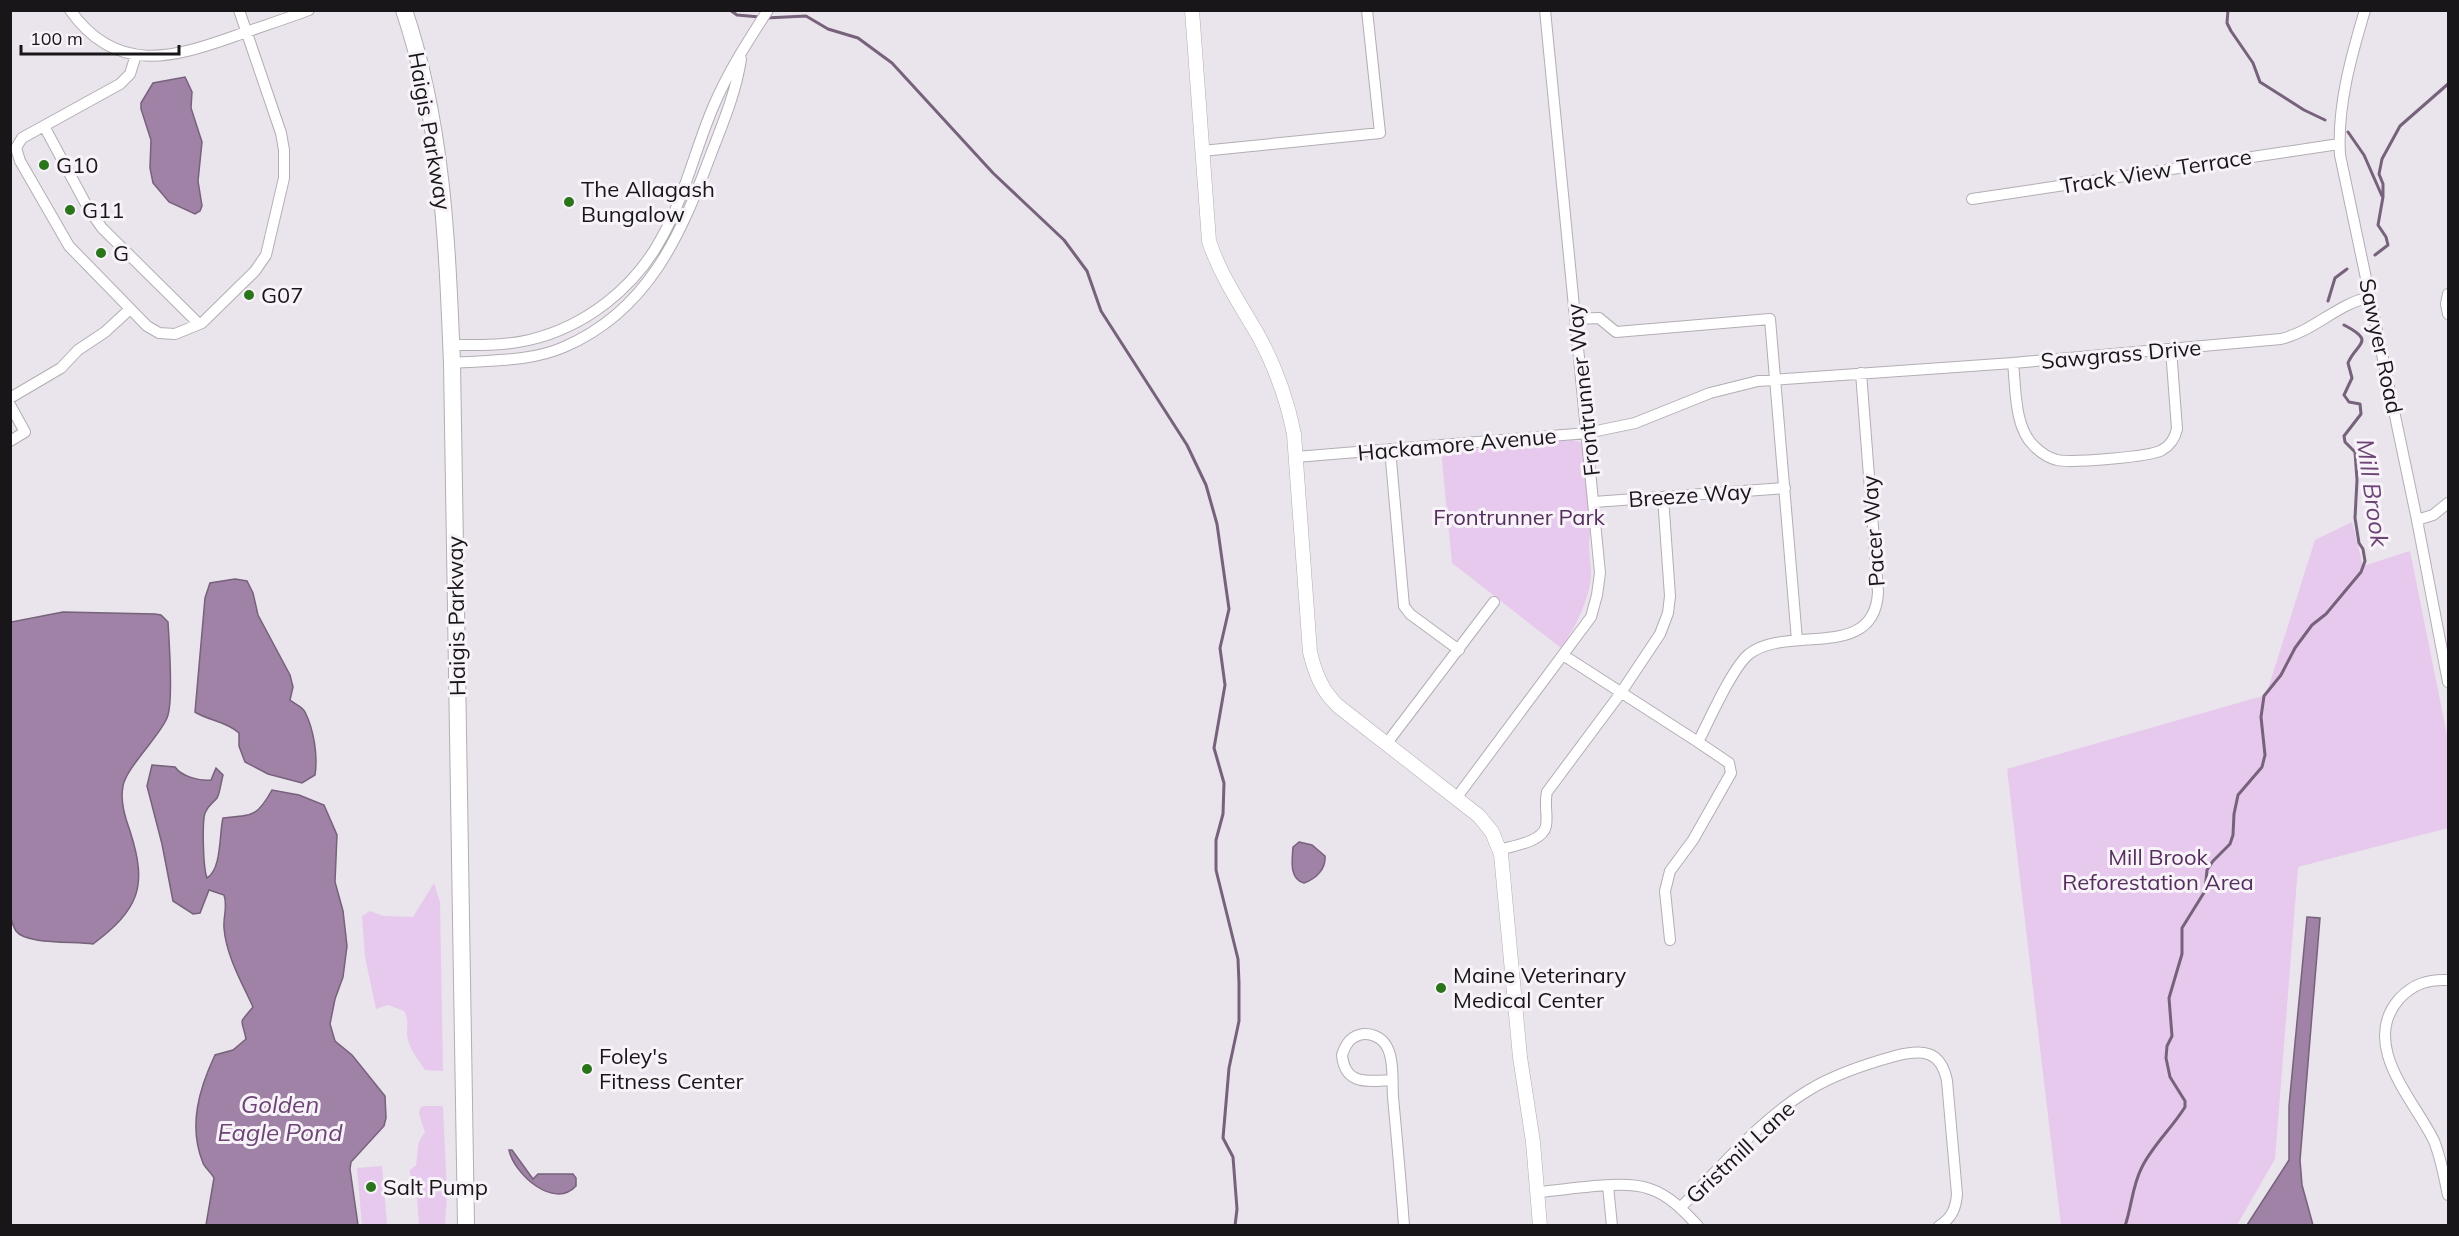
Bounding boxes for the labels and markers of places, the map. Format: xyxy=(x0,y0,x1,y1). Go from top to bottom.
place label: G10 xyxy=(56,151,98,179)
marker: G10 xyxy=(37,158,51,172)
place label: The Allagash Bungalow xyxy=(581,175,715,228)
marker: The Allagash Bungalow xyxy=(562,195,576,209)
place label: G11 xyxy=(82,196,124,224)
marker: G11 xyxy=(63,203,77,217)
place label: G xyxy=(113,239,129,267)
marker: G xyxy=(94,246,108,260)
place label: G07 xyxy=(261,281,303,309)
marker: G07 xyxy=(242,288,256,302)
place label: Maine Veterinary Medical Center xyxy=(1453,961,1626,1014)
marker: Maine Veterinary Medical Center xyxy=(1434,981,1448,995)
place label: Foley's Fitness Center xyxy=(599,1042,743,1095)
marker: Foley's Fitness Center xyxy=(580,1062,594,1076)
place label: Salt Pump xyxy=(383,1173,488,1201)
marker: Salt Pump xyxy=(364,1180,378,1194)

